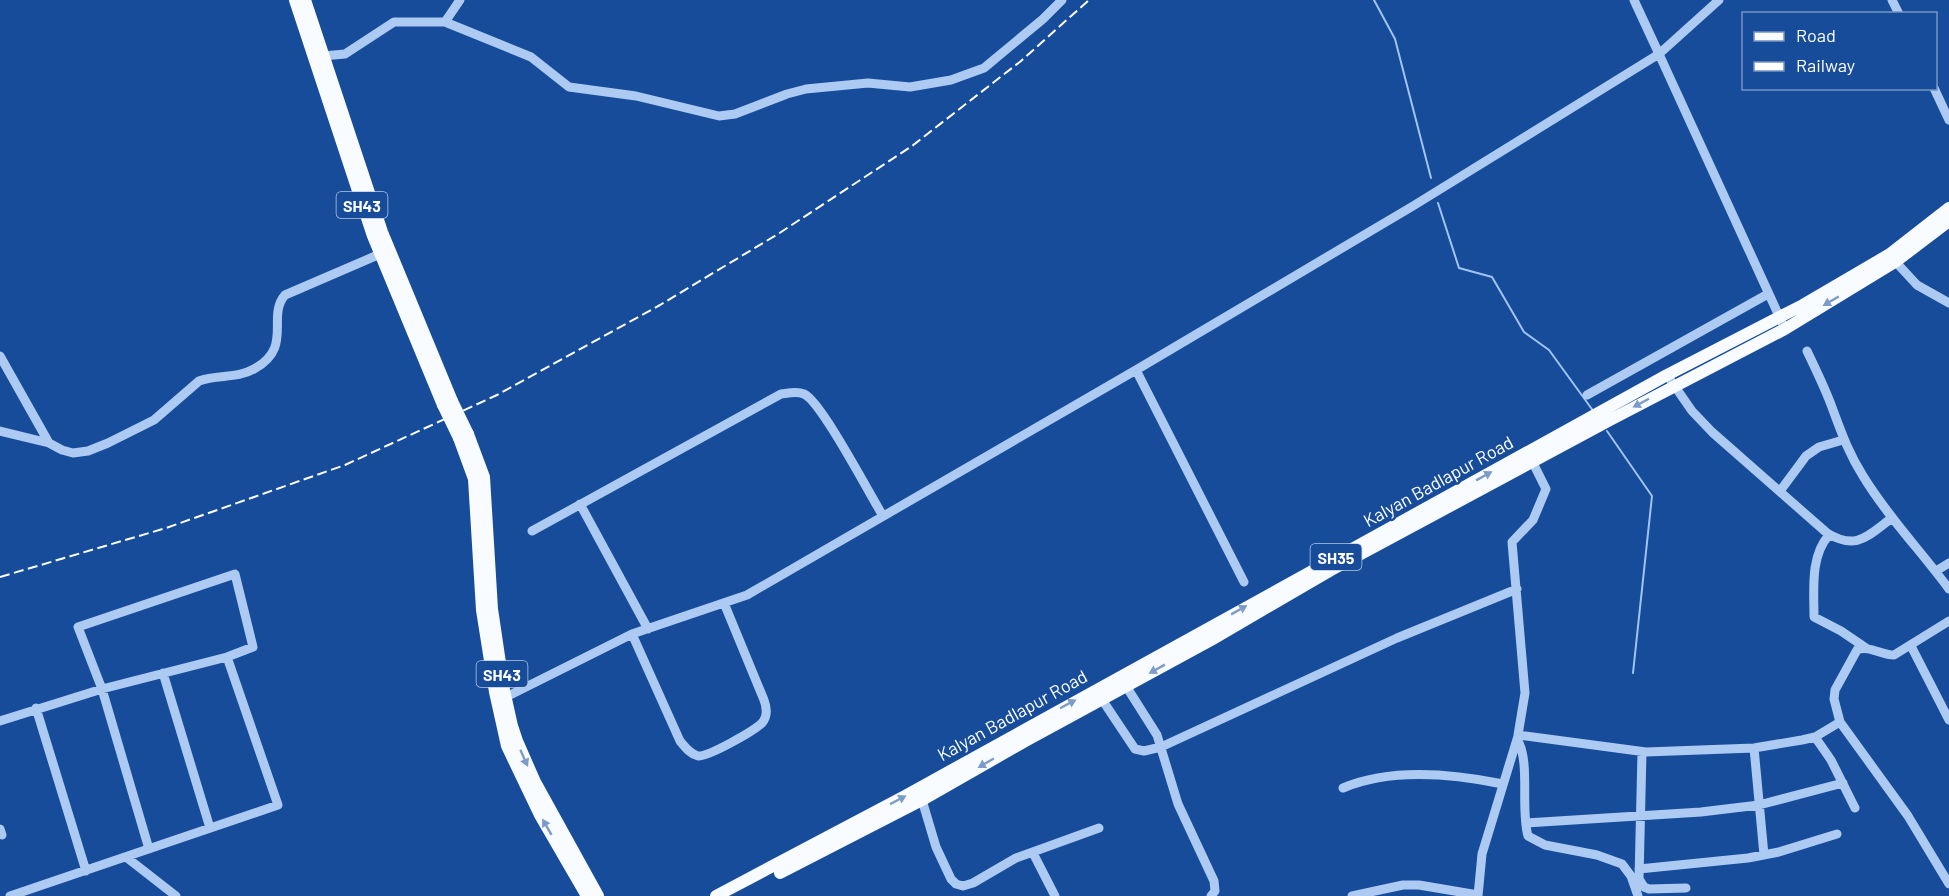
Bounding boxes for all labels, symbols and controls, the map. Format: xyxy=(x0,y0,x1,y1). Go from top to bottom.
legend xyxy=(1742,12,1937,90)
text: Road xyxy=(1796,24,1836,46)
text: Railway xyxy=(1796,54,1855,76)
road number: SH43 xyxy=(336,192,388,218)
one-way arrow xyxy=(1823,296,1840,306)
one-way arrow xyxy=(1632,398,1649,408)
street label: Kalyan Badlapur Road xyxy=(1359,431,1517,531)
one-way arrow xyxy=(1475,471,1492,481)
road number: SH35 xyxy=(1310,544,1362,570)
one-way arrow xyxy=(1231,605,1248,615)
road number: SH43 xyxy=(476,661,528,687)
one-way arrow xyxy=(1149,664,1166,674)
street label: Kalyan Badlapur Road xyxy=(933,665,1091,765)
one-way arrow xyxy=(1060,699,1077,709)
one-way arrow xyxy=(520,749,529,767)
one-way arrow xyxy=(977,758,994,768)
one-way arrow xyxy=(890,795,907,805)
one-way arrow xyxy=(542,818,552,835)

